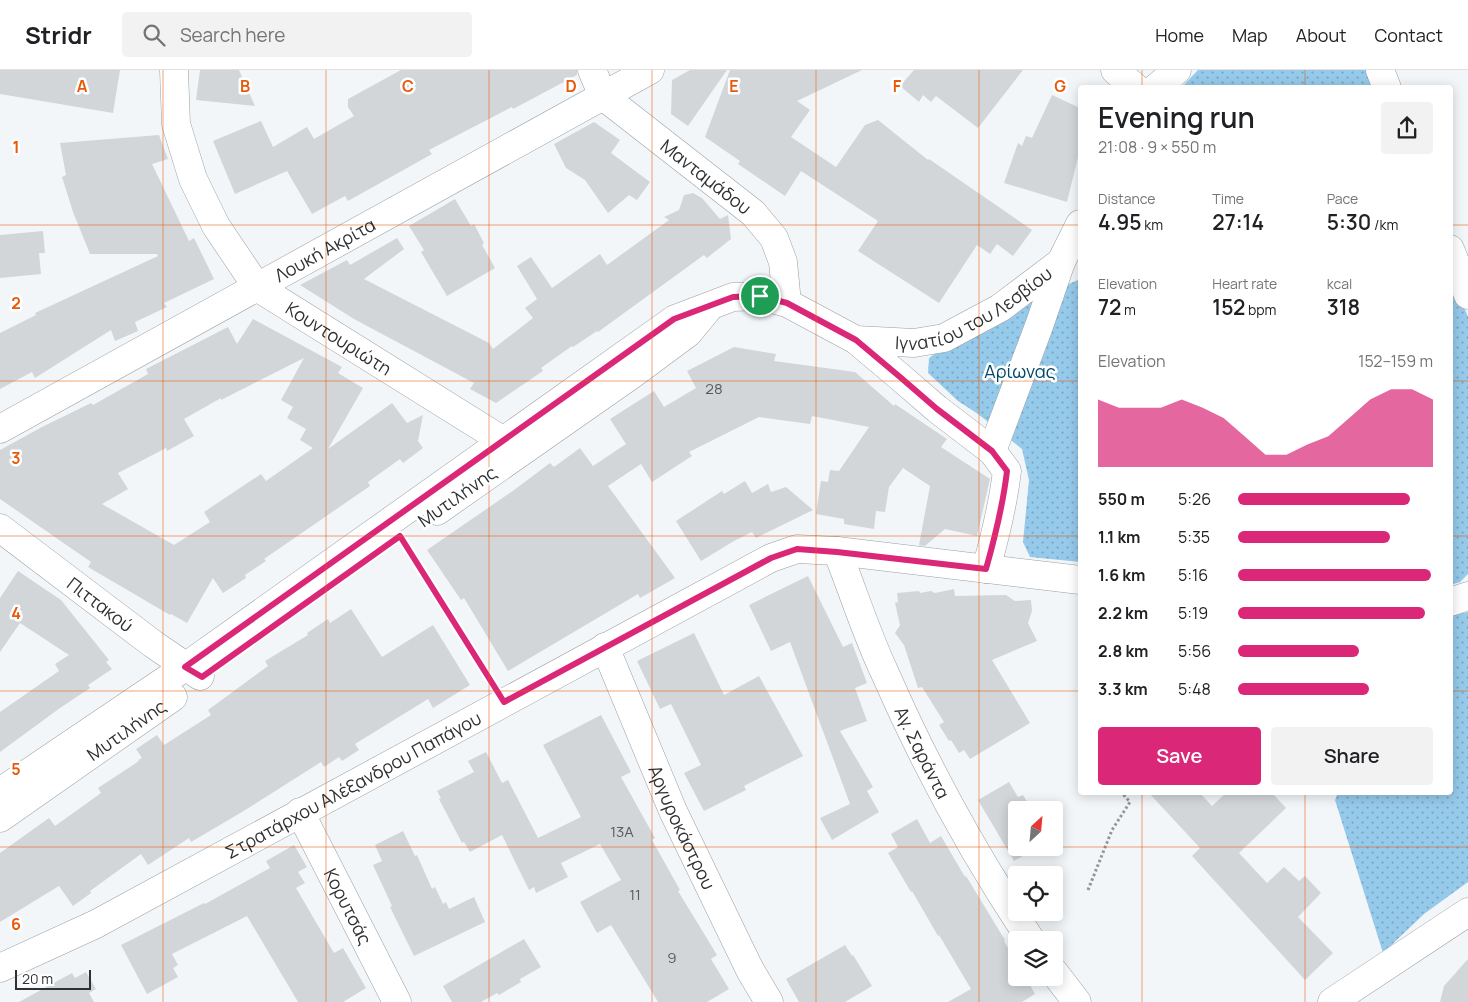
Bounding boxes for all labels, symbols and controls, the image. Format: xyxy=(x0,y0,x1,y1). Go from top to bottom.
search box xyxy=(122,12,472,57)
text: Stridr xyxy=(25,18,92,51)
icon: search xyxy=(140,21,168,49)
text: Search here xyxy=(180,22,285,48)
text: Home xyxy=(1155,23,1204,47)
text: Map xyxy=(1232,23,1268,47)
text: About xyxy=(1296,23,1346,47)
text: Contact xyxy=(1374,23,1443,47)
text: A xyxy=(77,75,88,97)
text: B xyxy=(240,75,250,97)
text: C xyxy=(402,75,414,97)
text: D xyxy=(565,75,577,97)
text: E xyxy=(729,75,739,97)
text: F xyxy=(893,75,902,97)
text: G xyxy=(1054,75,1066,97)
text: Evening run xyxy=(1098,98,1255,136)
button: share xyxy=(1381,102,1433,154)
street label: Μανταμάδου xyxy=(656,133,756,219)
text: 1 xyxy=(12,136,20,158)
text: 21:08 · 9 × 550 m xyxy=(1098,136,1216,158)
text: Distance xyxy=(1098,189,1155,208)
text: Time xyxy=(1212,189,1244,208)
text: Pace xyxy=(1327,189,1358,208)
text: 4.95 xyxy=(1098,208,1142,236)
text: 27:14 xyxy=(1212,208,1264,236)
text: 5:30 xyxy=(1327,208,1371,236)
street label: Λουκή Ακρίτα xyxy=(270,212,380,287)
text: km xyxy=(1142,215,1163,234)
text: /km xyxy=(1371,215,1398,234)
street label: Ιγνατίου του Λεσβίου xyxy=(894,261,1057,355)
text: Elevation xyxy=(1098,274,1157,293)
text: Heart rate xyxy=(1212,274,1277,293)
text: kcal xyxy=(1327,274,1352,293)
pin xyxy=(739,275,781,317)
icon: arrive xyxy=(746,282,774,310)
text: 2 xyxy=(11,292,21,314)
text: 72 xyxy=(1098,293,1121,321)
text: 152 xyxy=(1212,293,1245,321)
text: 318 xyxy=(1327,293,1360,321)
street label: Κουντουριώτη xyxy=(281,296,396,380)
text: m xyxy=(1121,300,1136,319)
text: bpm xyxy=(1245,300,1276,319)
text: Elevation xyxy=(1098,350,1166,372)
text: 152–159 m xyxy=(1358,350,1433,372)
park label: Αρίωνας xyxy=(984,359,1056,383)
house number: 28 xyxy=(705,378,723,399)
text: 3 xyxy=(11,447,21,469)
street label: Μυτιλήνης xyxy=(413,460,501,532)
text: 550 m xyxy=(1098,488,1145,510)
text: 5:26 xyxy=(1178,488,1211,510)
text: 1.1 km xyxy=(1098,526,1141,548)
text: 5:35 xyxy=(1178,526,1210,548)
text: 1.6 km xyxy=(1098,564,1145,586)
text: 5:16 xyxy=(1178,564,1208,586)
street label: Πιττακού xyxy=(62,571,138,637)
text: 4 xyxy=(11,602,21,624)
text: 2.2 km xyxy=(1098,602,1148,624)
text: 5:19 xyxy=(1178,602,1208,624)
text: 2.8 km xyxy=(1098,640,1148,662)
text: 5:56 xyxy=(1178,640,1211,662)
text: 3.3 km xyxy=(1098,678,1148,700)
text: 5:48 xyxy=(1178,678,1211,700)
street label: Μυτιλήνης xyxy=(82,694,171,766)
street label: Αγ. Σαράντα xyxy=(890,702,956,803)
street label: Στρατάρχου Αλέξανδρου Παπάγου xyxy=(221,705,485,864)
button: Save xyxy=(1098,727,1261,785)
button: Share xyxy=(1271,727,1433,785)
text: 5 xyxy=(11,758,21,780)
street label: Αργυροκάστρου xyxy=(643,761,721,893)
north arrow xyxy=(1008,801,1062,856)
map controls xyxy=(1008,801,1063,986)
house number: 13A xyxy=(610,821,634,842)
street label: Κορυτσάς xyxy=(319,864,378,949)
button: locate xyxy=(1008,866,1063,921)
house number: 11 xyxy=(629,884,641,905)
text: 6 xyxy=(11,913,21,935)
button: layers xyxy=(1008,931,1063,986)
house number: 9 xyxy=(667,947,677,968)
scale bar xyxy=(15,967,91,990)
text: 20 m xyxy=(22,969,53,988)

